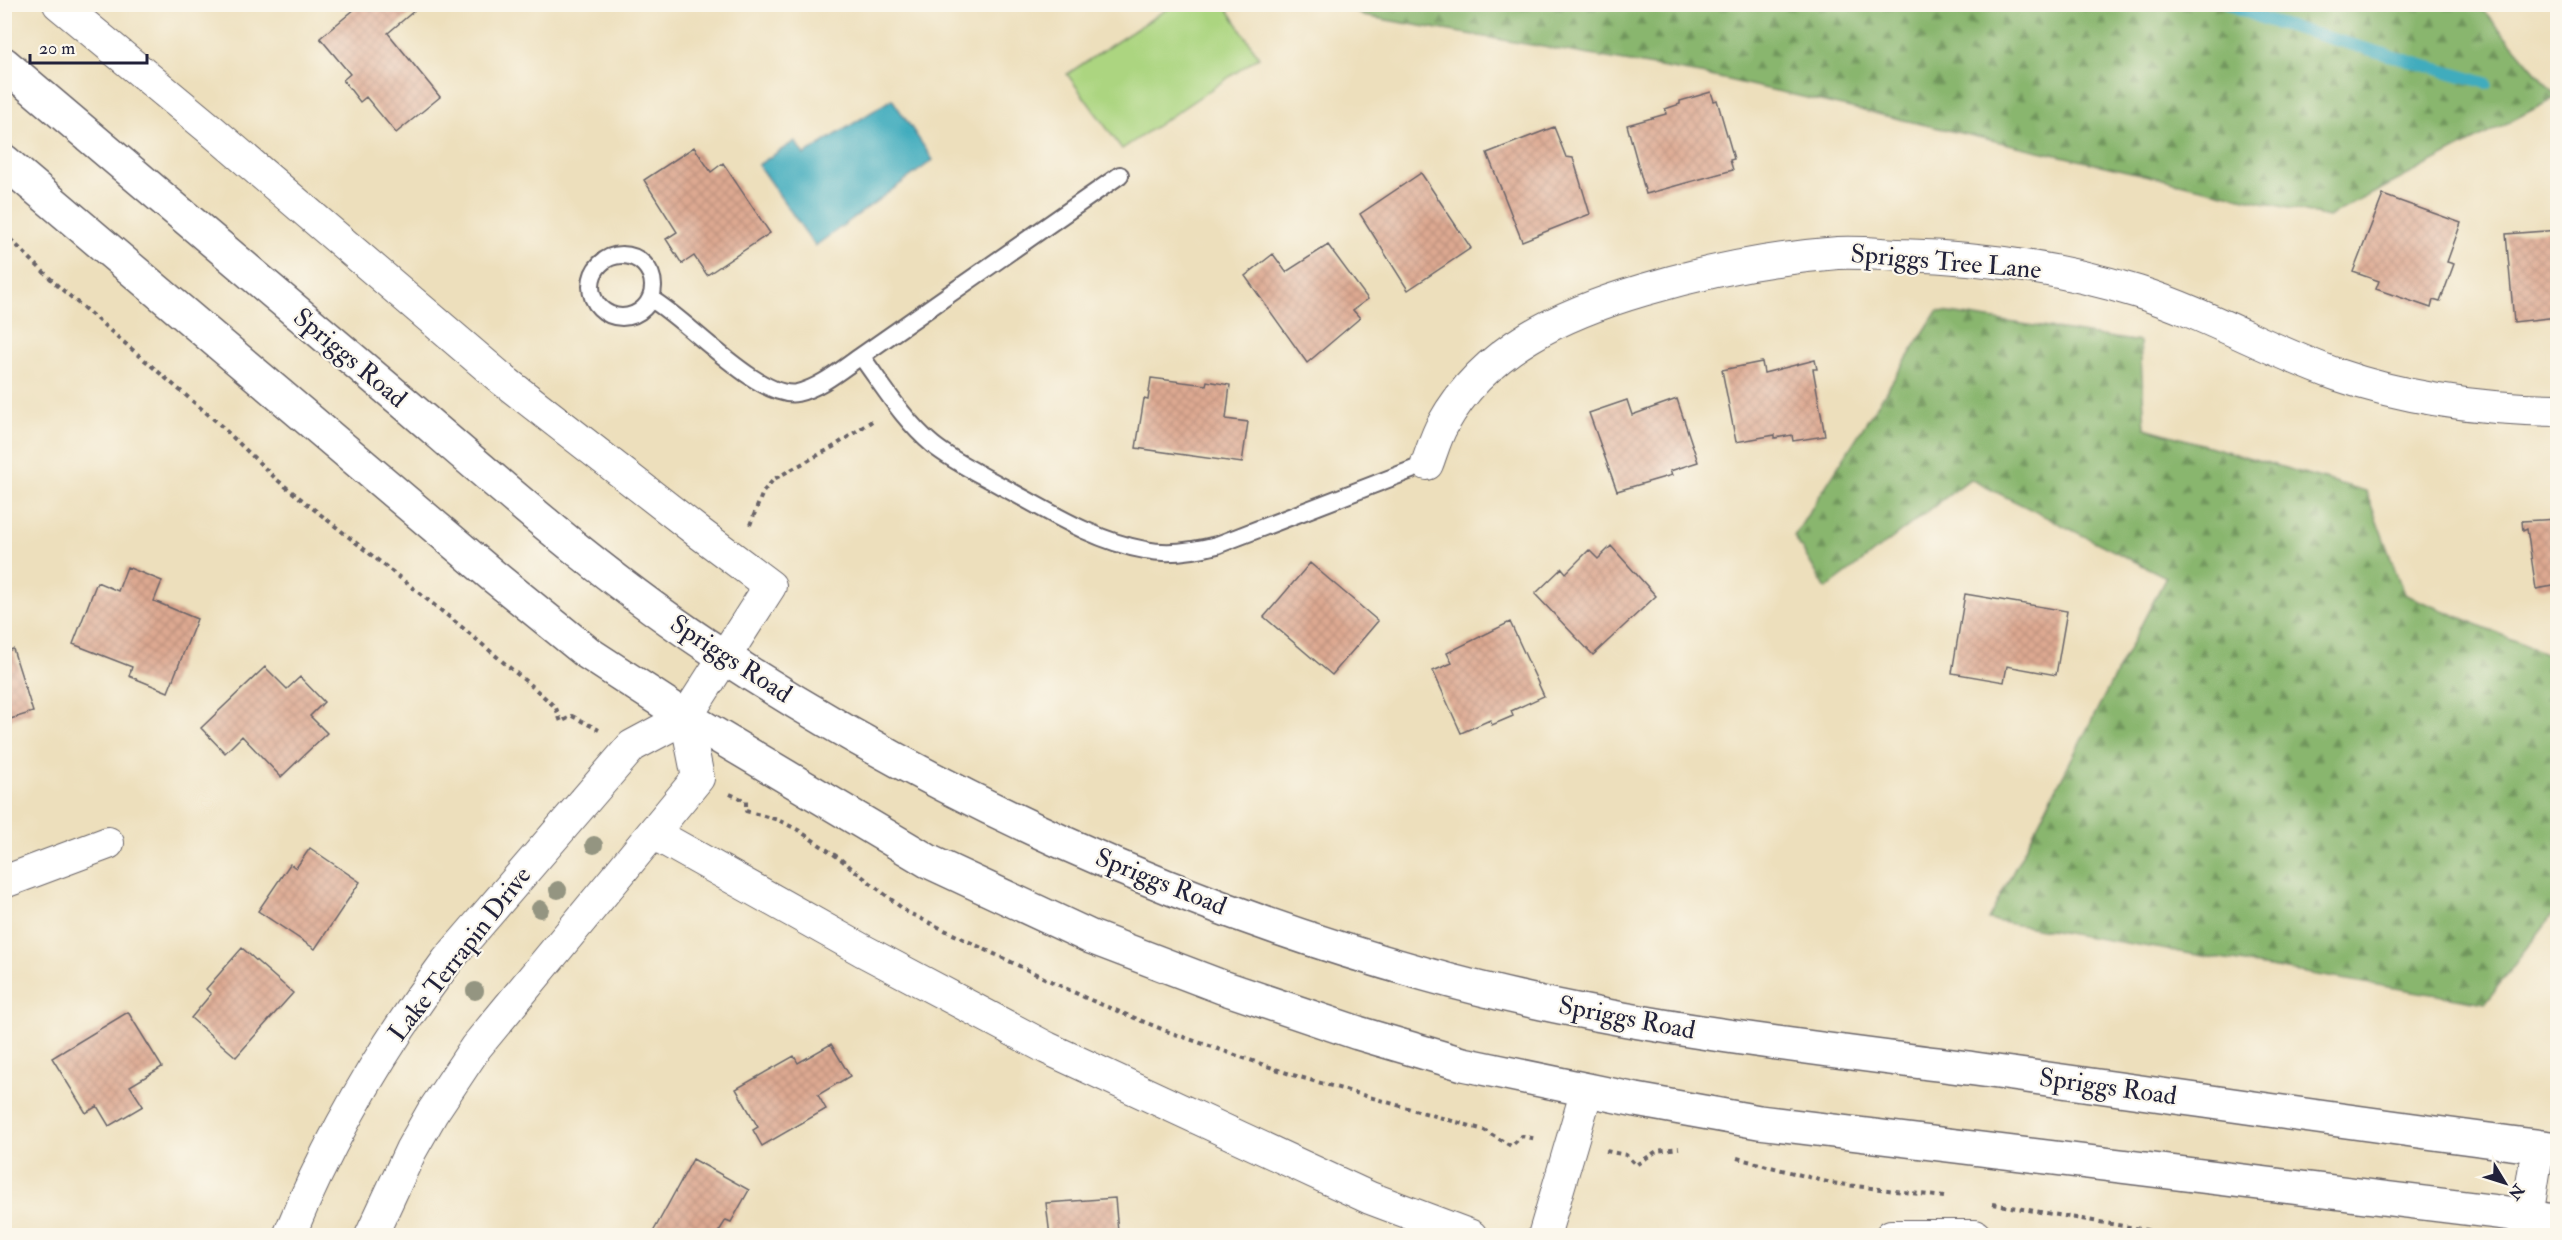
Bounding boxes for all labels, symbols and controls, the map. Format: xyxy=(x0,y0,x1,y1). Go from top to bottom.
scale bar xyxy=(30,27,147,65)
text: 20 m xyxy=(39,37,75,60)
street label: Spriggs Tree Lane xyxy=(1849,238,2043,287)
street label: Spriggs Road xyxy=(286,301,413,416)
street label: Spriggs Road xyxy=(664,608,798,711)
street label: Spriggs Road xyxy=(1090,841,1231,924)
street label: Lake Terrapin Drive xyxy=(382,860,539,1048)
street label: Spriggs Road xyxy=(1556,989,1698,1048)
street label: Spriggs Road xyxy=(2037,1062,2179,1113)
north arrow xyxy=(2475,1153,2535,1213)
text: N xyxy=(2503,1179,2529,1204)

